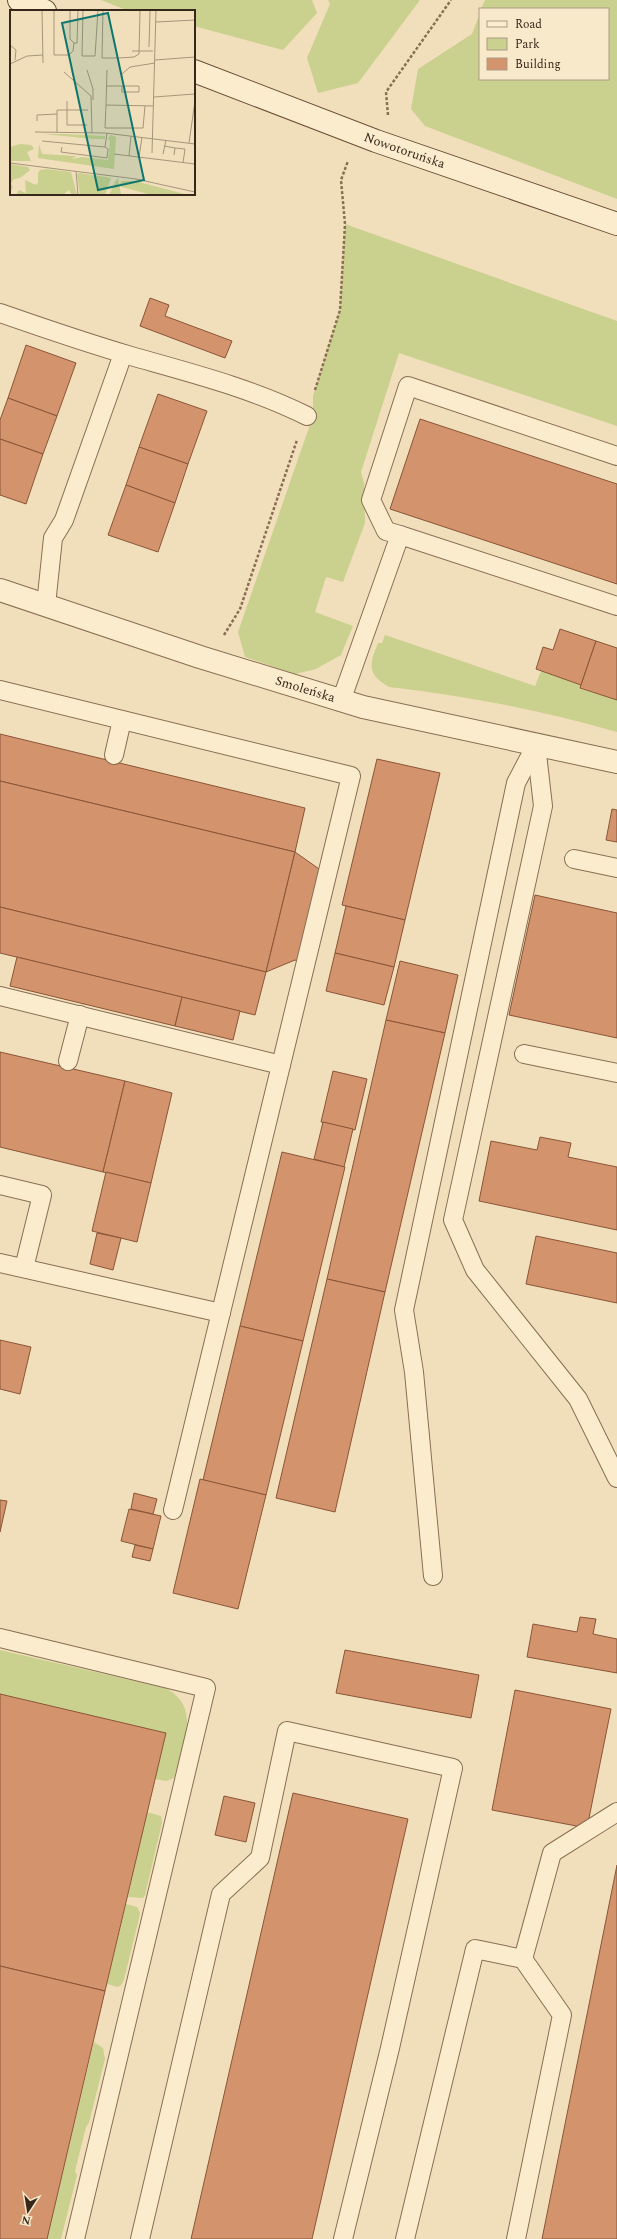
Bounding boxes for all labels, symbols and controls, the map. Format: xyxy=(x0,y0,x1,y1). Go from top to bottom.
legend xyxy=(479,8,609,80)
inset map xyxy=(10,10,195,195)
text: Road xyxy=(515,15,542,34)
text: Park xyxy=(515,35,540,54)
text: Building xyxy=(515,55,561,74)
street label: Nowotoruńska xyxy=(361,127,448,174)
street label: Smoleńska xyxy=(273,671,338,708)
north arrow xyxy=(8,2191,48,2231)
text: N xyxy=(20,2211,32,2230)

